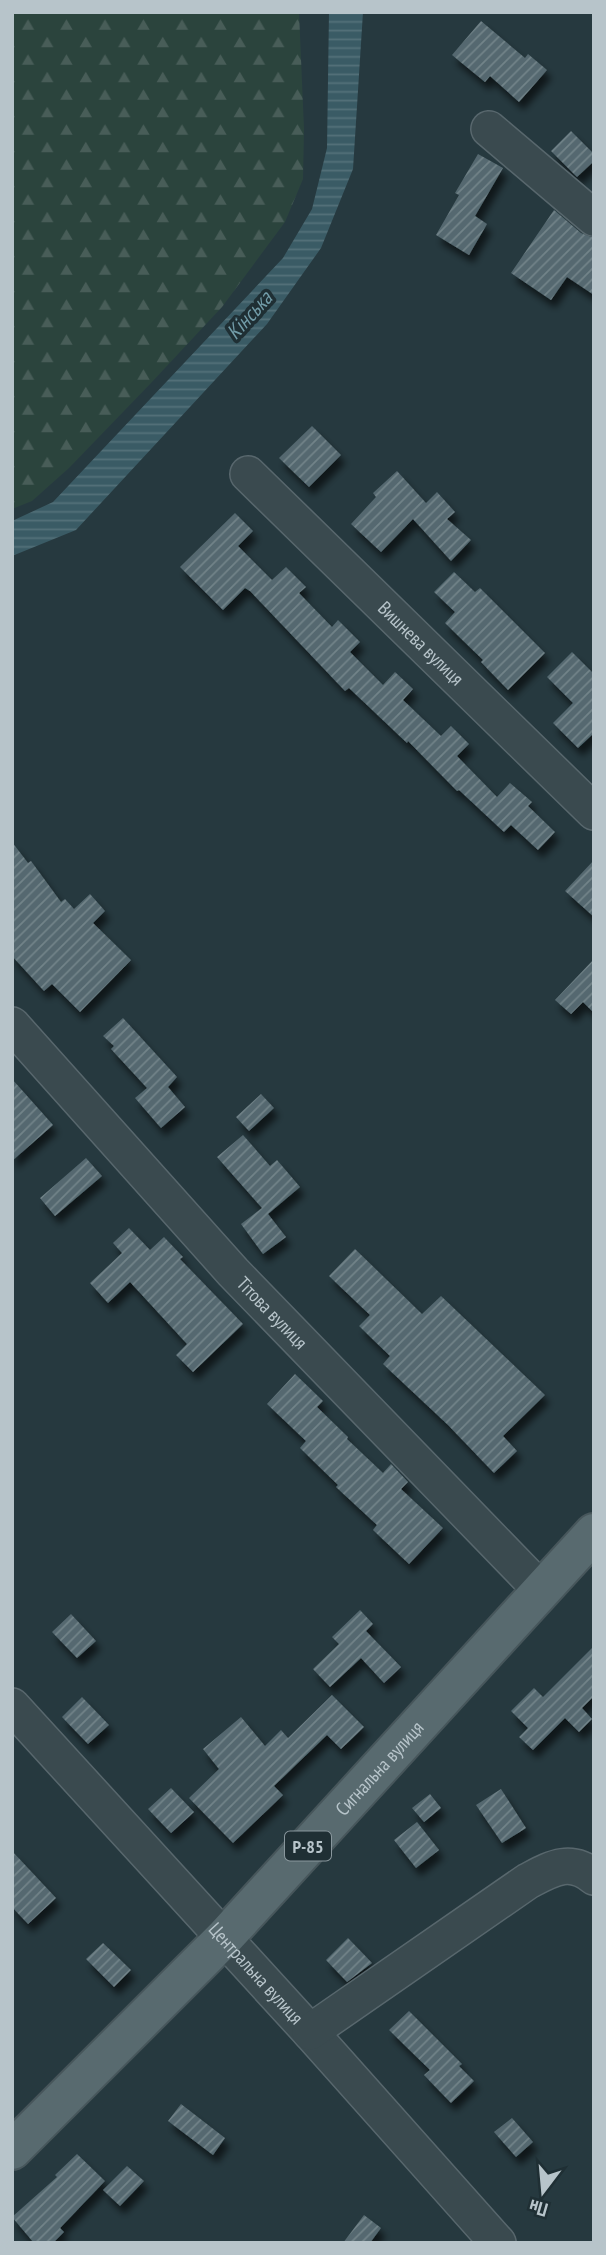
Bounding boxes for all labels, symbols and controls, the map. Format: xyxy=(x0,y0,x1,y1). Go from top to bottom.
water label: Кінська xyxy=(220,284,279,345)
street label: Вишнева вулиця xyxy=(373,596,469,690)
street label: Тітова вулиця xyxy=(232,1271,313,1354)
street label: Сигнальна вулиця xyxy=(330,1716,429,1820)
road number: Р-85 xyxy=(285,1832,331,1860)
street label: Центральна вулиця xyxy=(204,1917,309,2029)
north arrow xyxy=(508,2157,578,2227)
text: Пн xyxy=(526,2194,550,2222)

